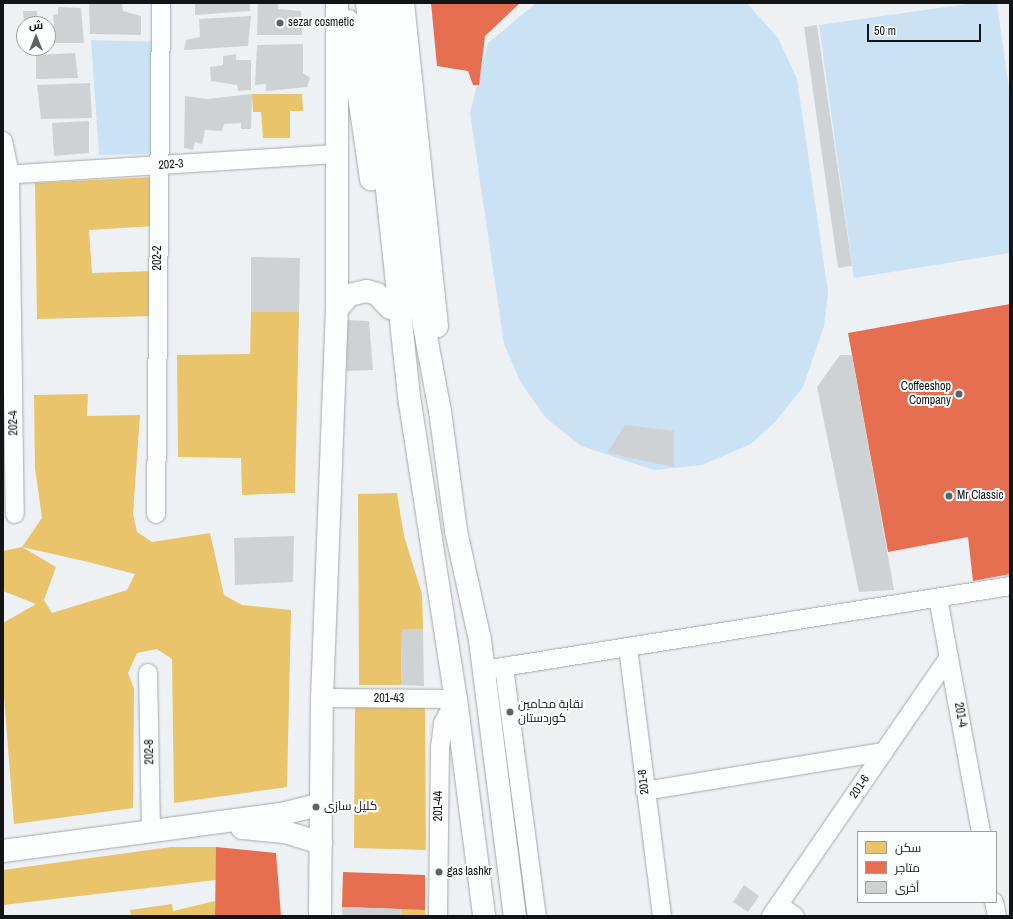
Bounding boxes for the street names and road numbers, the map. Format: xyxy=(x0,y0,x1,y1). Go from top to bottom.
street label: 202-3 xyxy=(158,157,184,173)
street label: 202-2 xyxy=(151,245,165,271)
street label: 202-4 xyxy=(7,410,21,436)
street label: 201-43 xyxy=(374,692,404,706)
street label: 201-4 xyxy=(951,701,969,729)
street label: 202-8 xyxy=(143,739,157,765)
street label: 201-8 xyxy=(635,769,653,795)
street label: 201-6 xyxy=(847,773,873,801)
street label: 201-44 xyxy=(432,791,446,821)

